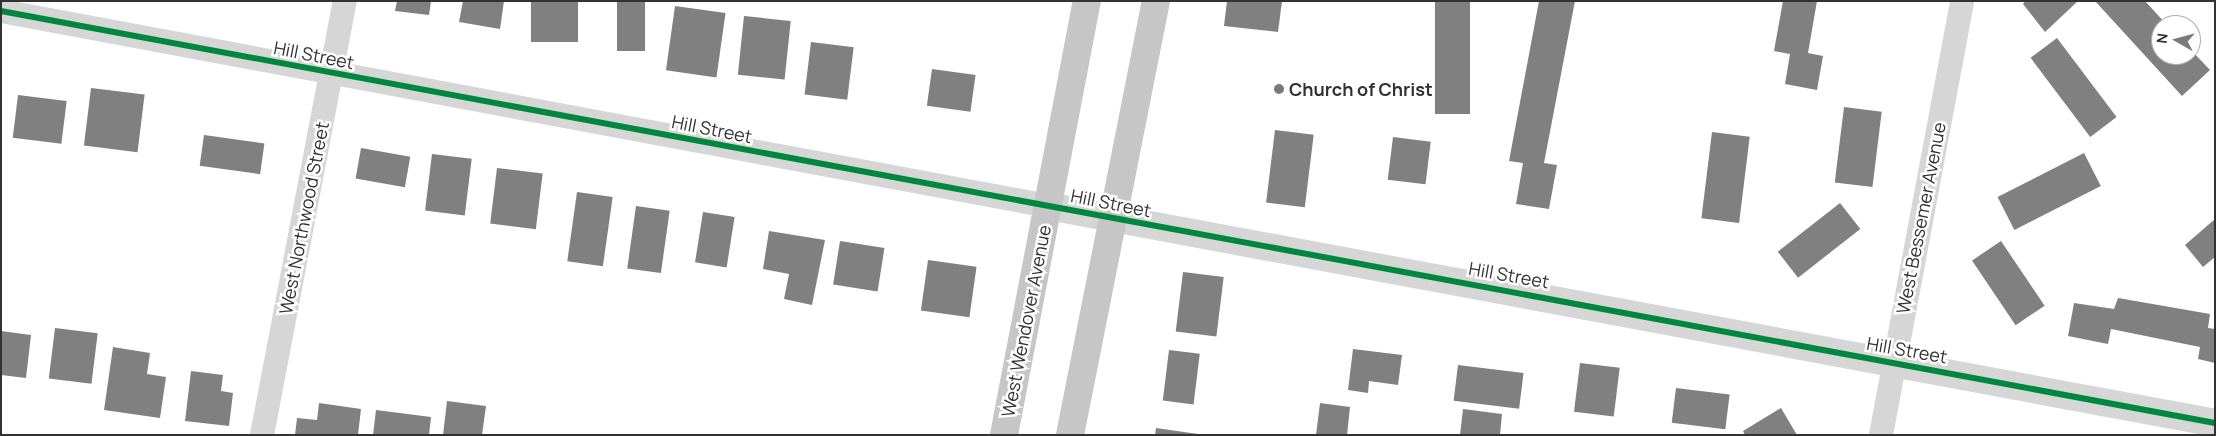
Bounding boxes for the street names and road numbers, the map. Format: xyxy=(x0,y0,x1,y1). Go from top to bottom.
street label: Hill Street xyxy=(272,37,356,73)
street label: Hill Street xyxy=(670,111,754,147)
street label: West Northwood Street xyxy=(275,120,333,316)
street label: West Bessemer Avenue xyxy=(1892,120,1950,316)
street label: Hill Street xyxy=(1069,185,1153,221)
street label: West Wendover Avenue xyxy=(997,223,1055,419)
street label: Hill Street xyxy=(1467,257,1551,293)
street label: Hill Street xyxy=(1865,332,1949,368)

